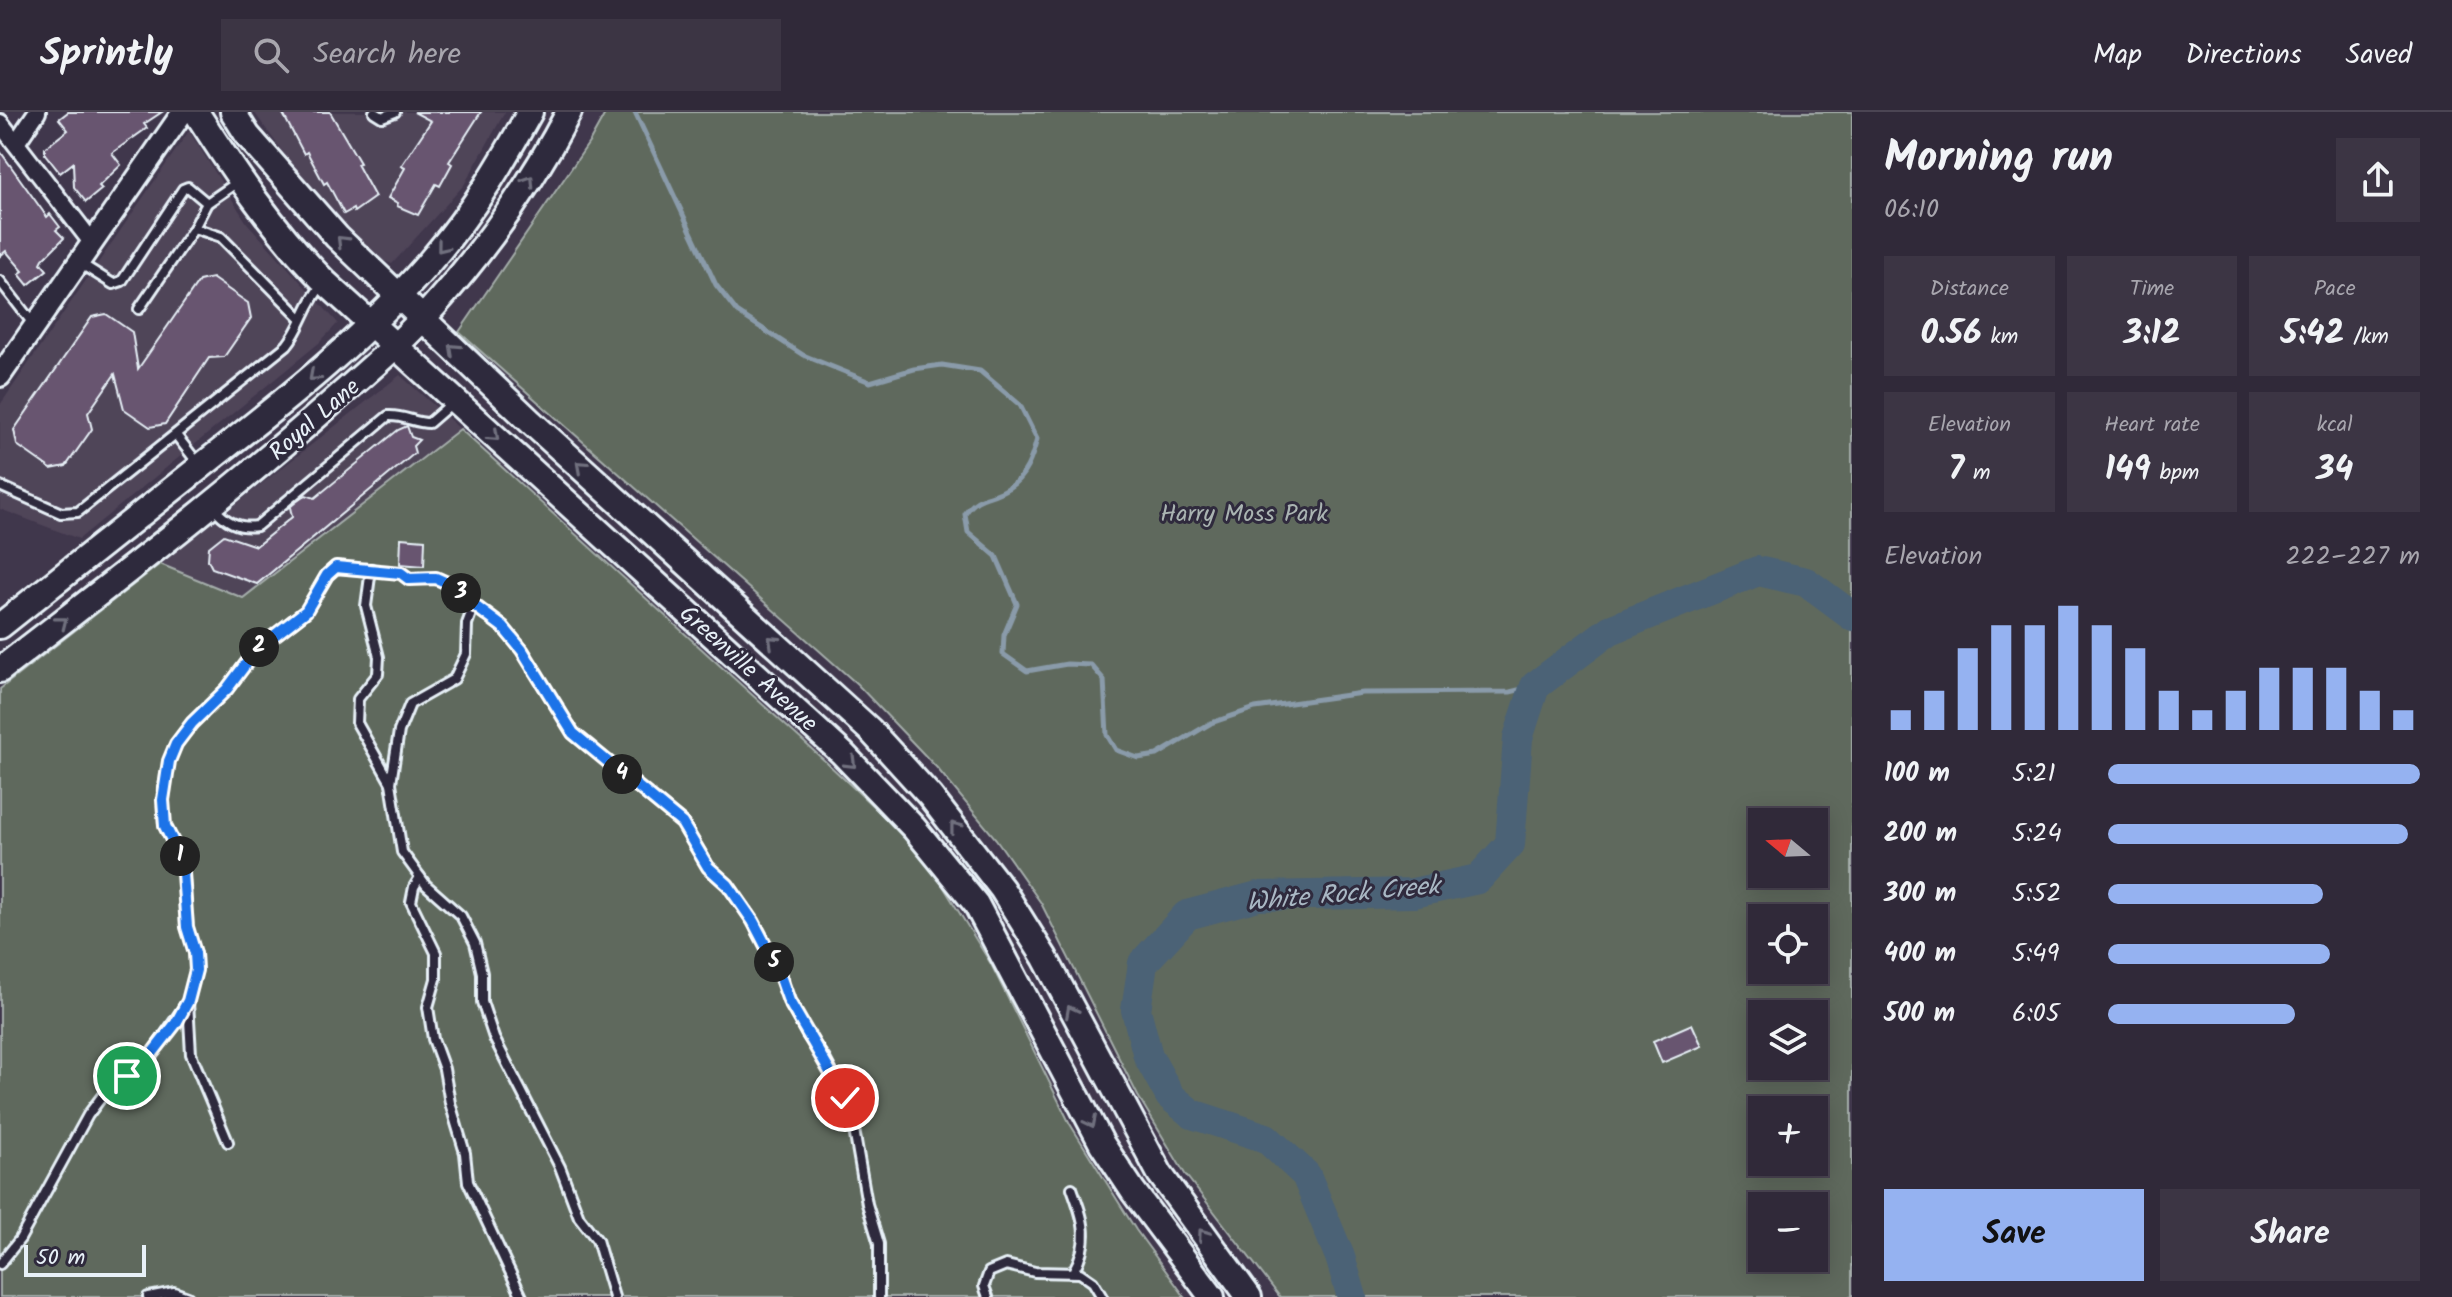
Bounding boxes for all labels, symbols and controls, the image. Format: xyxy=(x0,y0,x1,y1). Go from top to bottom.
search box xyxy=(221,19,781,91)
text: Sprintly xyxy=(40,25,173,85)
text: Search here xyxy=(313,31,461,79)
icon: search xyxy=(249,33,293,77)
text: Map xyxy=(2093,33,2142,78)
text: Directions xyxy=(2186,33,2302,78)
text: Saved xyxy=(2346,33,2412,78)
text: Morning run xyxy=(1884,124,2113,194)
button: share xyxy=(2336,138,2420,222)
one-way arrow xyxy=(519,175,534,190)
text: 06:10 xyxy=(1884,189,1939,231)
one-way arrow xyxy=(337,236,351,250)
one-way arrow xyxy=(437,238,452,252)
text: Distance xyxy=(1930,272,2009,307)
text: Time xyxy=(2130,272,2174,307)
text: Pace xyxy=(2314,272,2356,307)
text: 0.56 xyxy=(1920,307,1982,361)
text: 3:12 xyxy=(2123,307,2181,361)
text: 5:42 xyxy=(2280,307,2344,361)
text: km xyxy=(1982,320,2018,355)
text: /km xyxy=(2344,320,2389,355)
one-way arrow xyxy=(448,344,463,358)
one-way arrow xyxy=(308,366,323,380)
street label: Royal Lane xyxy=(260,369,370,471)
text: Elevation xyxy=(1928,408,2011,443)
text: Heart rate xyxy=(2104,408,2200,443)
text: kcal xyxy=(2317,408,2353,443)
one-way arrow xyxy=(484,427,499,441)
text: 7 xyxy=(1948,443,1964,497)
text: 149 xyxy=(2105,443,2151,497)
text: 34 xyxy=(2316,443,2353,497)
text: m xyxy=(1964,456,1991,491)
text: bpm xyxy=(2151,456,2199,491)
one-way arrow xyxy=(575,462,590,476)
park label: Harry Moss Park xyxy=(1160,495,1328,534)
text: Elevation xyxy=(1884,536,1982,578)
text: 222–227 m xyxy=(2286,536,2420,578)
pin: 3 xyxy=(441,573,481,613)
text: 3 xyxy=(455,575,467,610)
street label: Greenville Avenue xyxy=(670,596,826,743)
one-way arrow xyxy=(53,618,68,632)
pin: 2 xyxy=(239,627,279,667)
text: 2 xyxy=(253,629,265,664)
one-way arrow xyxy=(768,636,783,650)
one-way arrow xyxy=(842,753,856,768)
text: 100 m xyxy=(1884,753,1950,795)
text: 5:21 xyxy=(2012,753,2056,795)
pin: 4 xyxy=(602,754,642,794)
text: 4 xyxy=(616,756,628,791)
north arrow xyxy=(1748,808,1828,888)
map controls xyxy=(1748,808,1828,1272)
text: 200 m xyxy=(1884,813,1957,855)
text: 5:24 xyxy=(2012,813,2062,855)
one-way arrow xyxy=(950,821,964,836)
pin: 1 xyxy=(160,836,200,876)
text: 1 xyxy=(177,838,183,873)
water label: White Rock Creek xyxy=(1245,865,1445,924)
text: 300 m xyxy=(1884,873,1956,915)
text: 5:52 xyxy=(2012,873,2061,915)
button: locate xyxy=(1748,904,1828,984)
text: 400 m xyxy=(1884,933,1956,975)
text: 5:49 xyxy=(2012,933,2059,975)
pin: 5 xyxy=(754,942,794,982)
text: 5 xyxy=(768,944,780,979)
text: 500 m xyxy=(1884,993,1955,1035)
text: 6:05 xyxy=(2012,993,2060,1035)
button: layers xyxy=(1748,1000,1828,1080)
one-way arrow xyxy=(1065,1004,1080,1019)
pin xyxy=(93,1042,161,1110)
icon: arrive xyxy=(105,1054,149,1098)
pin xyxy=(811,1064,879,1132)
icon: check xyxy=(823,1076,867,1120)
button: + xyxy=(1748,1096,1828,1176)
one-way arrow xyxy=(1081,1114,1096,1128)
button: Save xyxy=(1884,1189,2144,1281)
button: Share xyxy=(2160,1189,2420,1281)
button: − xyxy=(1748,1192,1828,1272)
one-way arrow xyxy=(1198,1228,1213,1243)
scale bar xyxy=(24,1241,146,1277)
text: 50 m xyxy=(36,1241,85,1276)

